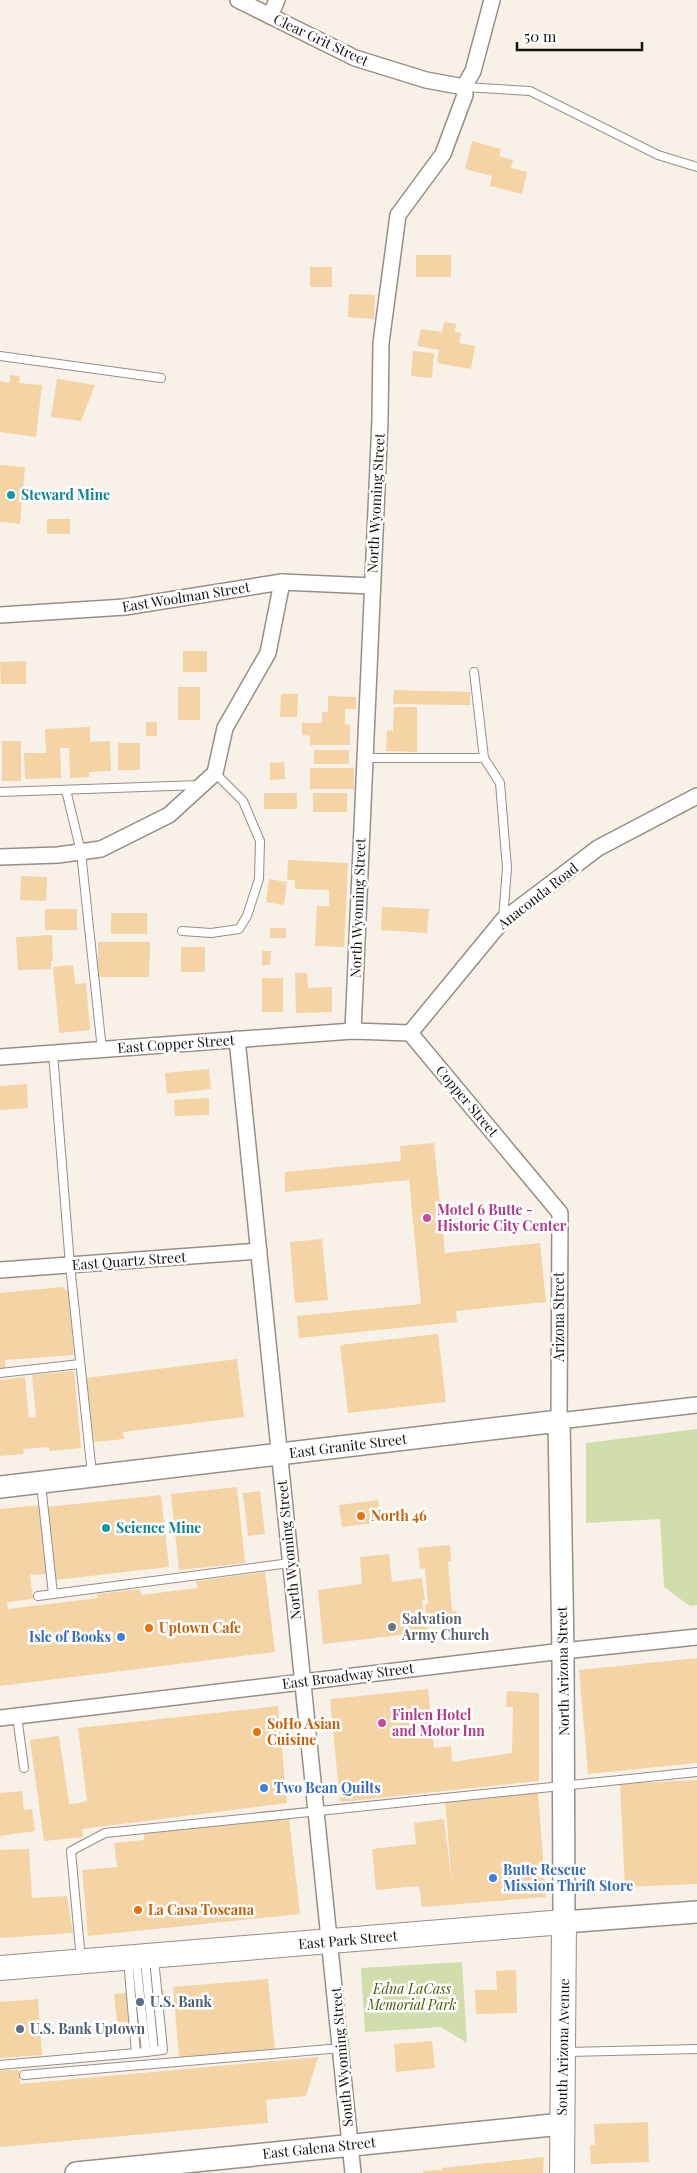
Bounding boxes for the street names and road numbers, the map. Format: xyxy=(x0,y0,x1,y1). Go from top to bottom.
street label: Clear Grit Street xyxy=(271,9,373,70)
street label: North Wyoming Street xyxy=(362,432,389,573)
street label: East Woolman Street xyxy=(121,577,252,616)
street label: North Wyoming Street xyxy=(346,837,369,978)
street label: Anaconda Road xyxy=(493,858,582,934)
street label: East Copper Street xyxy=(117,1030,236,1057)
street label: Copper Street xyxy=(432,1061,504,1141)
street label: East Quartz Street xyxy=(71,1247,188,1274)
street label: Arizona Street xyxy=(549,1271,568,1363)
street label: East Granite Street xyxy=(288,1429,409,1462)
street label: North Wyoming Street xyxy=(272,1478,305,1621)
street label: North Arizona Street xyxy=(552,1605,573,1736)
street label: East Broadway Street xyxy=(281,1658,416,1693)
street label: East Park Street xyxy=(298,1926,399,1953)
street label: South Arizona Avenue xyxy=(552,1978,573,2116)
street label: South Wyoming Street xyxy=(326,1986,357,2128)
street label: East Galena Street xyxy=(261,2132,378,2163)

